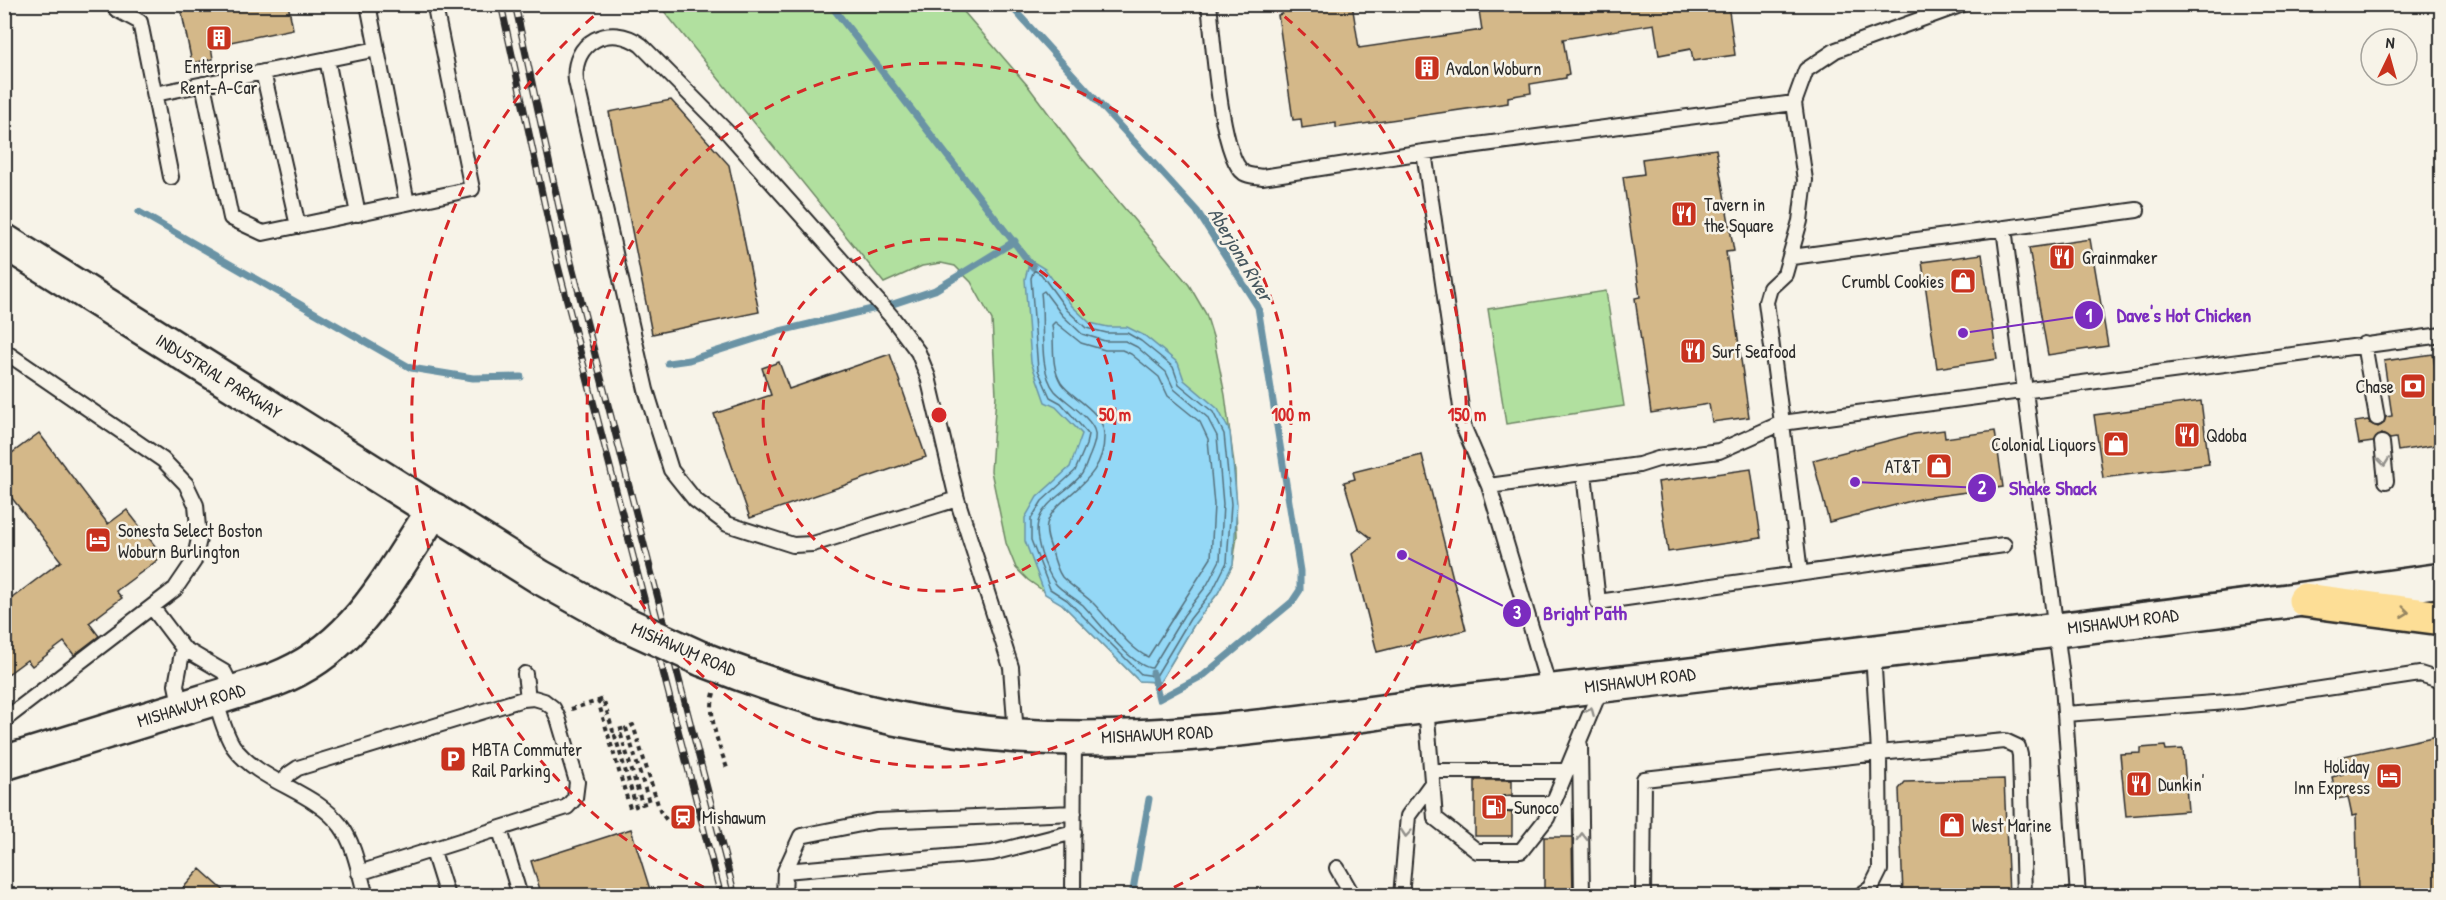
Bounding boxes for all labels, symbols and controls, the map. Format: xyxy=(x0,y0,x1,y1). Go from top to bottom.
building icon: Enterprise Rent-A-Car xyxy=(204,23,234,53)
north arrow xyxy=(2359,27,2419,87)
text: N xyxy=(2385,31,2396,53)
building icon: Avalon Woburn xyxy=(1412,53,1442,83)
place label: Enterprise Rent-A-Car xyxy=(181,54,257,100)
place label: Avalon Woburn xyxy=(1446,56,1541,81)
place label: Tavern in the Square xyxy=(1704,192,1774,238)
restaurant icon: Tavern in the Square xyxy=(1669,199,1699,229)
water label: Aberjona River xyxy=(1202,202,1281,308)
restaurant icon: Grainmaker xyxy=(2047,242,2077,272)
place label: Grainmaker xyxy=(2082,245,2158,270)
shop icon: Crumbl Cookies xyxy=(1948,266,1978,296)
place label: Crumbl Cookies xyxy=(1841,269,1944,294)
callout: Dave's Hot Chicken xyxy=(2074,296,2263,334)
text: Dave's Hot Chicken xyxy=(2117,301,2251,328)
text: 1 xyxy=(2086,303,2093,328)
street label: INDUSTRIAL PARKWAY xyxy=(151,327,287,425)
restaurant icon: Surf Seafood xyxy=(1678,336,1708,366)
place label: Surf Seafood xyxy=(1712,339,1795,364)
bank icon: Chase xyxy=(2398,371,2428,401)
place label: Chase xyxy=(2355,374,2394,399)
text: 50 m xyxy=(1099,402,1131,427)
text: 100 m xyxy=(1271,402,1311,427)
text: 150 m xyxy=(1448,402,1486,427)
centre of rings xyxy=(929,405,949,425)
restaurant icon: Qdoba xyxy=(2172,420,2202,450)
place label: Qdoba xyxy=(2206,423,2247,448)
shop icon: Colonial Liquors xyxy=(2101,429,2131,459)
place label: Colonial Liquors xyxy=(1991,432,2096,457)
shop icon: AT&T xyxy=(1924,451,1954,481)
place label: AT&T xyxy=(1885,454,1921,479)
one-way arrow xyxy=(2377,458,2390,467)
callout: Shake Shack xyxy=(1967,469,2109,507)
text: Shake Shack xyxy=(2009,474,2098,501)
text: 2 xyxy=(1978,475,1987,500)
place label: Sonesta Select Boston Woburn Burlington xyxy=(118,518,263,564)
hotel icon: Sonesta Select Boston Woburn Burlington xyxy=(83,525,113,555)
callout: Bright Path xyxy=(1502,594,1639,632)
text: Bright Path xyxy=(1543,599,1628,627)
text: 3 xyxy=(1513,600,1521,625)
street label: MISHAWUM ROAD xyxy=(2066,602,2180,640)
one-way arrow xyxy=(2400,606,2410,618)
street label: MISHAWUM ROAD xyxy=(628,616,741,683)
street label: MISHAWUM ROAD xyxy=(1583,661,1697,699)
street label: MISHAWUM ROAD xyxy=(134,677,249,733)
one-way arrow xyxy=(1583,706,1595,717)
street label: MISHAWUM ROAD xyxy=(1101,719,1214,749)
place label: MBTA Commuter Rail Parking xyxy=(472,737,582,783)
parking icon: MBTA Commuter Rail Parking xyxy=(438,744,468,774)
place label: Holiday Inn Express xyxy=(2294,754,2370,800)
hotel icon: Holiday Inn Express xyxy=(2374,761,2404,791)
restaurant icon: Dunkin' xyxy=(2124,769,2154,799)
place label: Dunkin' xyxy=(2158,772,2205,797)
fuel station icon: Sunoco xyxy=(1479,792,1509,822)
place label: Sunoco xyxy=(1514,795,1559,820)
station icon: Mishawum xyxy=(668,802,698,832)
place label: Mishawum xyxy=(702,805,766,830)
shop icon: West Marine xyxy=(1937,810,1967,840)
place label: West Marine xyxy=(1972,813,2052,838)
one-way arrow xyxy=(1400,829,1413,838)
one-way arrow xyxy=(1575,833,1588,842)

